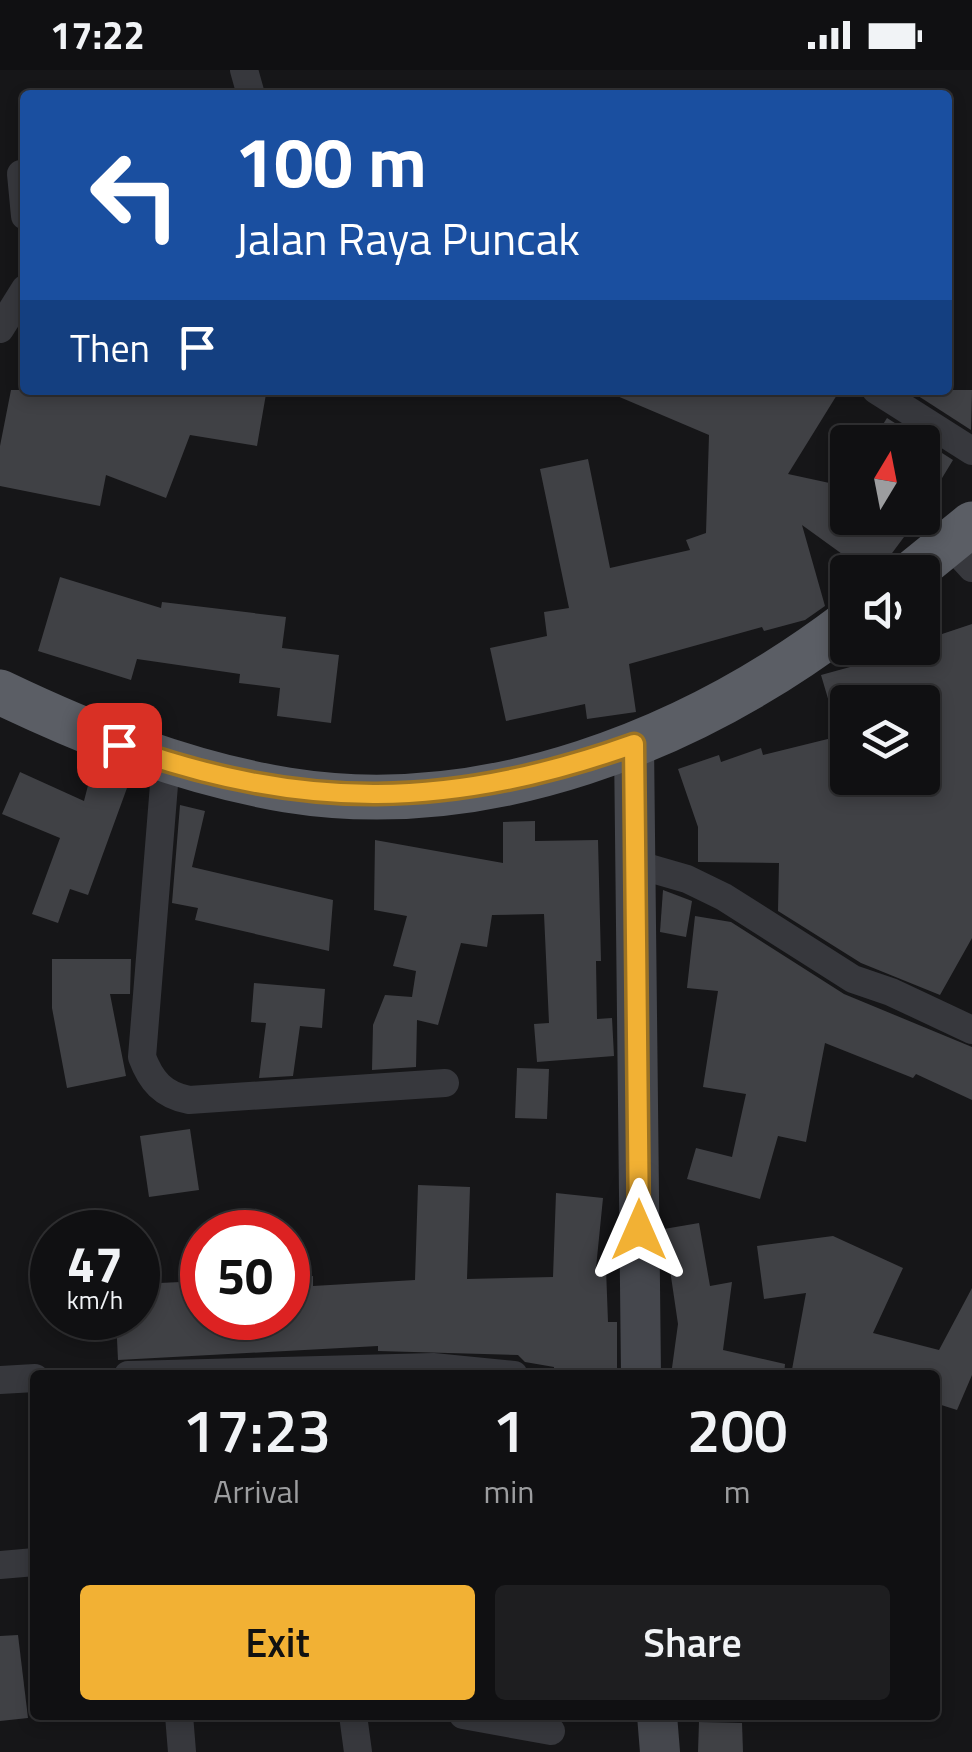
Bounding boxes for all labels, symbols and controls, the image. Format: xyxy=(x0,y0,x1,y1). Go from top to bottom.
text: 17:22 xyxy=(50,6,145,64)
text: 100 m xyxy=(235,108,427,214)
icon: left xyxy=(70,130,200,260)
text: Jalan Raya Puncak xyxy=(235,204,580,272)
text: Then xyxy=(70,319,150,377)
icon: arrive xyxy=(170,320,225,375)
north arrow xyxy=(830,425,940,535)
map controls xyxy=(830,425,940,795)
button: sound xyxy=(830,555,940,665)
button: layers xyxy=(830,685,940,795)
pin xyxy=(77,703,162,788)
icon: arrive xyxy=(92,718,147,773)
position arrow xyxy=(587,1178,691,1282)
speed limit sign: 50 xyxy=(180,1210,310,1340)
text: 47 xyxy=(67,1225,123,1301)
text: km/h xyxy=(67,1281,123,1319)
text: 17:23 xyxy=(182,1384,331,1475)
text: 1 xyxy=(492,1384,526,1475)
text: 200 xyxy=(687,1384,788,1475)
text: Arrival xyxy=(213,1467,300,1515)
text: min xyxy=(483,1467,534,1515)
text: m xyxy=(724,1467,751,1515)
button: Exit xyxy=(80,1585,475,1700)
button: Share xyxy=(495,1585,890,1700)

